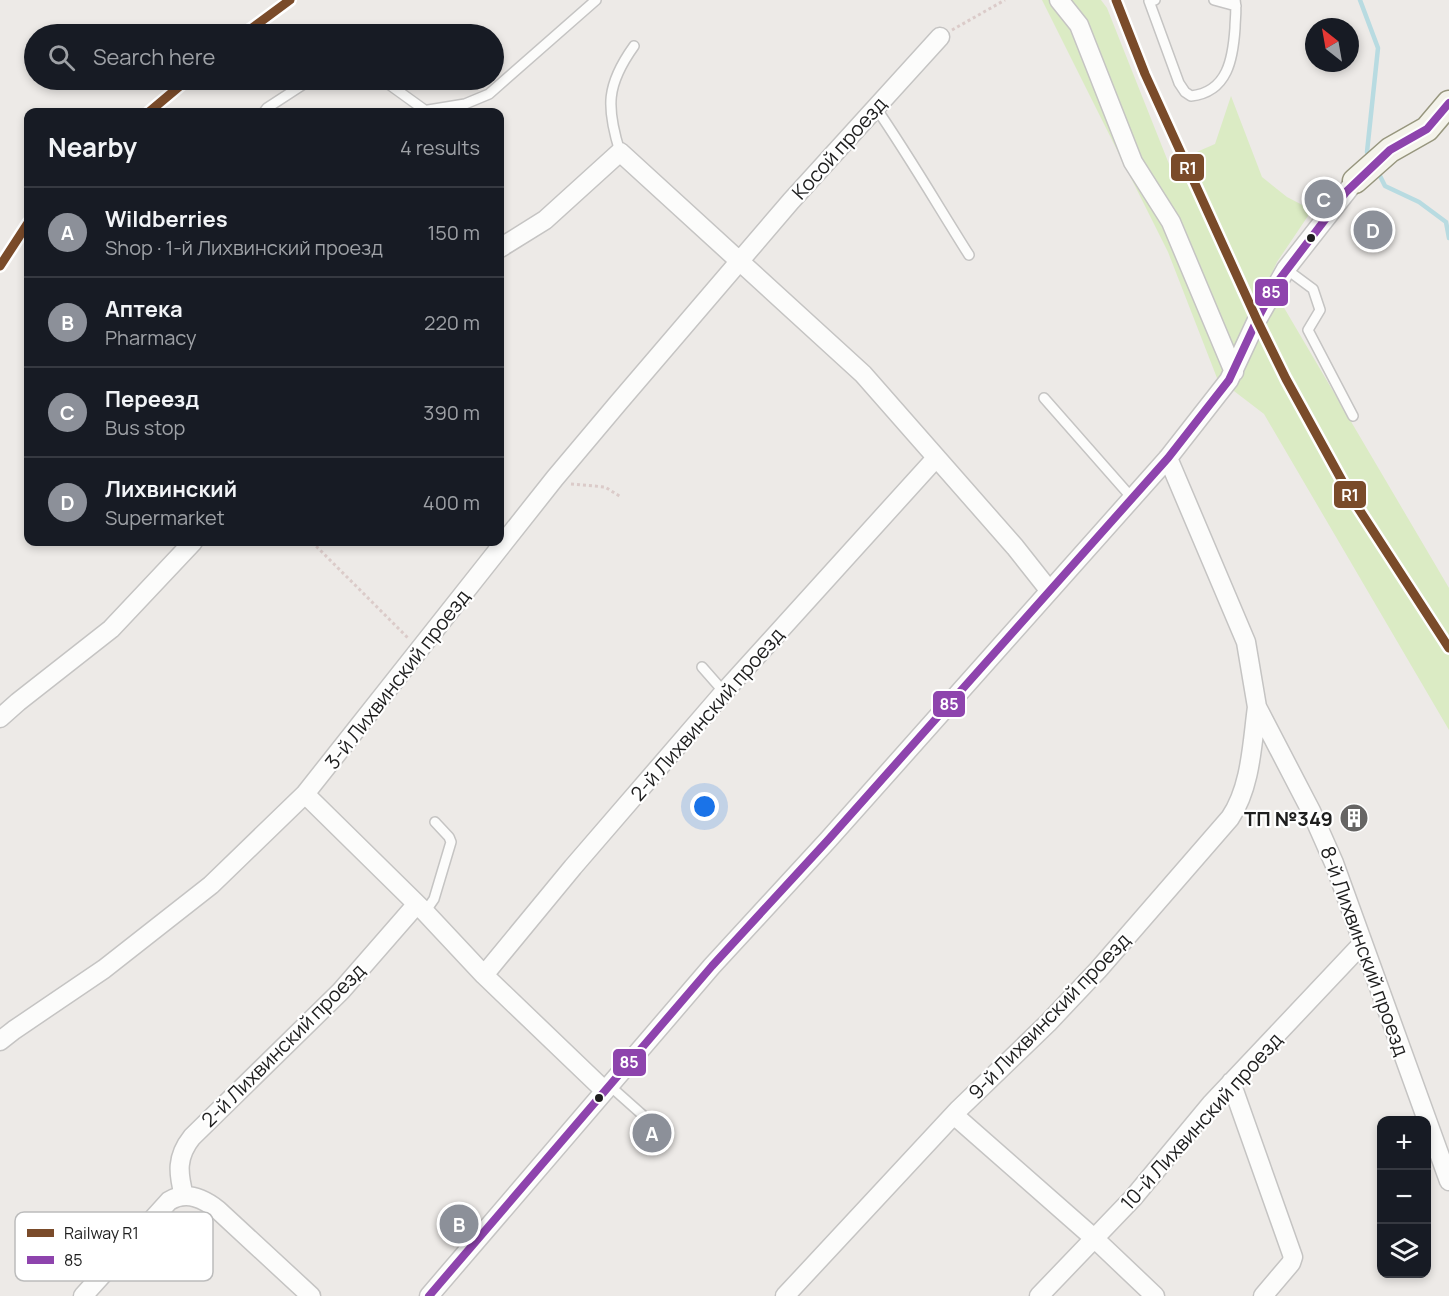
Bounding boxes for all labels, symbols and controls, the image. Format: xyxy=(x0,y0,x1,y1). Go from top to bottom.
north arrow xyxy=(1305,18,1359,72)
search box xyxy=(24,24,504,90)
icon: search xyxy=(45,41,78,74)
text: Search here xyxy=(93,42,215,72)
street label: Косой проезд xyxy=(786,91,892,205)
text: Nearby xyxy=(48,129,137,165)
text: 4 results xyxy=(400,134,480,161)
line badge: R1 xyxy=(1170,153,1205,182)
text: R1 xyxy=(1179,157,1197,179)
pin: C xyxy=(1304,176,1344,222)
text: Wildberries xyxy=(105,204,228,234)
pin: D xyxy=(1354,208,1392,252)
text: A xyxy=(61,219,74,246)
text: 150 m xyxy=(427,219,480,246)
unlabelled marker xyxy=(1305,232,1317,244)
text: Shop · 1-й Лихвинский проезд xyxy=(105,234,383,261)
line badge: 85 xyxy=(1254,278,1289,307)
text: 85 xyxy=(1261,281,1281,303)
text: Аптека xyxy=(105,294,183,324)
text: B xyxy=(61,309,74,336)
text: 220 m xyxy=(424,309,480,336)
text: Pharmacy xyxy=(105,324,197,351)
text: Переезд xyxy=(105,384,199,414)
text: C xyxy=(60,399,75,426)
text: 390 m xyxy=(423,399,480,426)
text: Bus stop xyxy=(105,414,185,441)
text: Лихвинский xyxy=(105,474,237,504)
line badge: R1 xyxy=(1333,480,1367,509)
text: R1 xyxy=(1341,484,1359,506)
text: D xyxy=(60,489,75,516)
text: 400 m xyxy=(423,489,480,516)
text: Supermarket xyxy=(105,504,225,531)
street label: 3-й Лихвинский проезд xyxy=(318,584,476,774)
street label: 2-й Лихвинский проезд xyxy=(624,622,790,806)
line badge: 85 xyxy=(932,690,966,718)
text: 85 xyxy=(939,693,959,715)
your location xyxy=(690,792,719,821)
building icon: ТП №349 xyxy=(1338,802,1370,834)
place label: ТП №349 xyxy=(1244,805,1333,832)
street label: 8-й Лихвинский проезд xyxy=(1314,842,1416,1060)
street label: 9-й Лихвинский проезд xyxy=(962,927,1136,1105)
street label: 2-й Лихвинский проезд xyxy=(195,957,371,1133)
street label: 10-й Лихвинский проезд xyxy=(1114,1027,1288,1215)
line badge: 85 xyxy=(612,1048,647,1077)
text: 85 xyxy=(619,1051,639,1073)
unlabelled marker xyxy=(593,1092,605,1104)
pin: A xyxy=(632,1110,672,1156)
map controls xyxy=(1377,1116,1431,1278)
button: + xyxy=(1377,1116,1431,1170)
button: − xyxy=(1377,1170,1431,1224)
pin: B xyxy=(440,1202,478,1246)
legend xyxy=(15,1212,213,1281)
text: Railway R1 xyxy=(64,1222,139,1244)
button: layers xyxy=(1377,1224,1431,1278)
text: 85 xyxy=(64,1249,83,1271)

